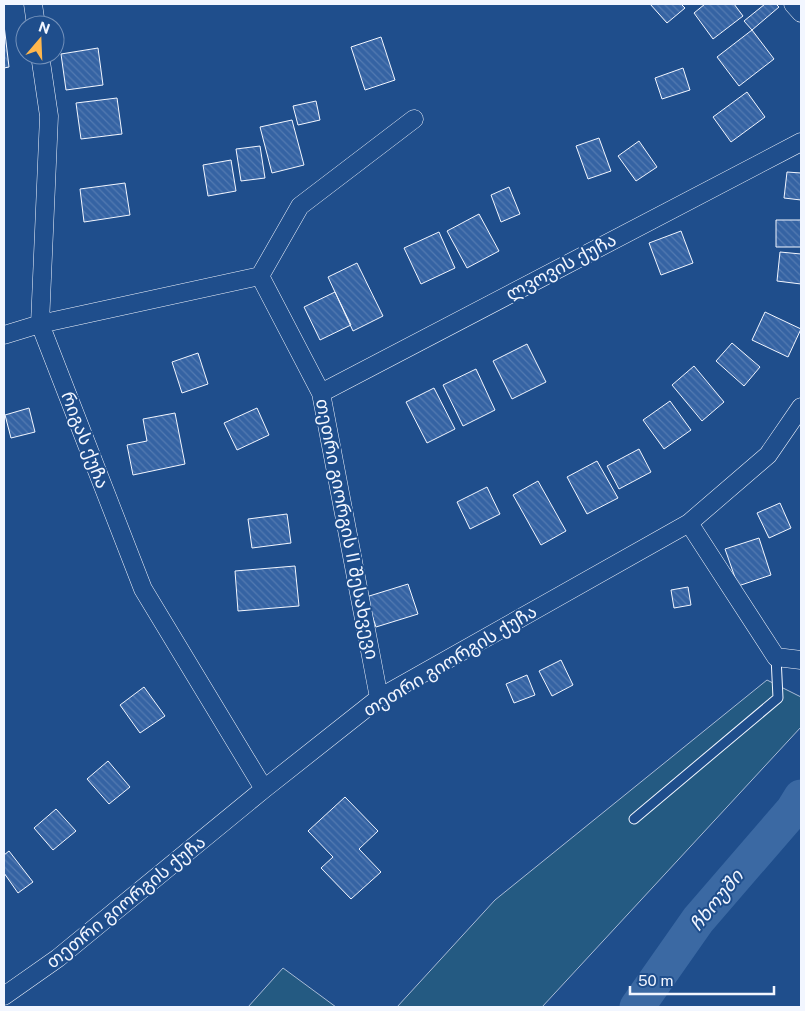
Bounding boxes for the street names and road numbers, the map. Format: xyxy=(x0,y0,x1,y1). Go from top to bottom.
street label: ლვოვის ქუჩა xyxy=(502,229,620,305)
street label: რიგას ქუჩა xyxy=(56,388,114,492)
street label: თეთრი გიორგის II შესახვევი xyxy=(311,397,383,661)
street label: თეთრი გიორგის ქუჩა xyxy=(359,600,541,722)
street label: თეთრი გიორგის ქუჩა xyxy=(42,831,210,973)

